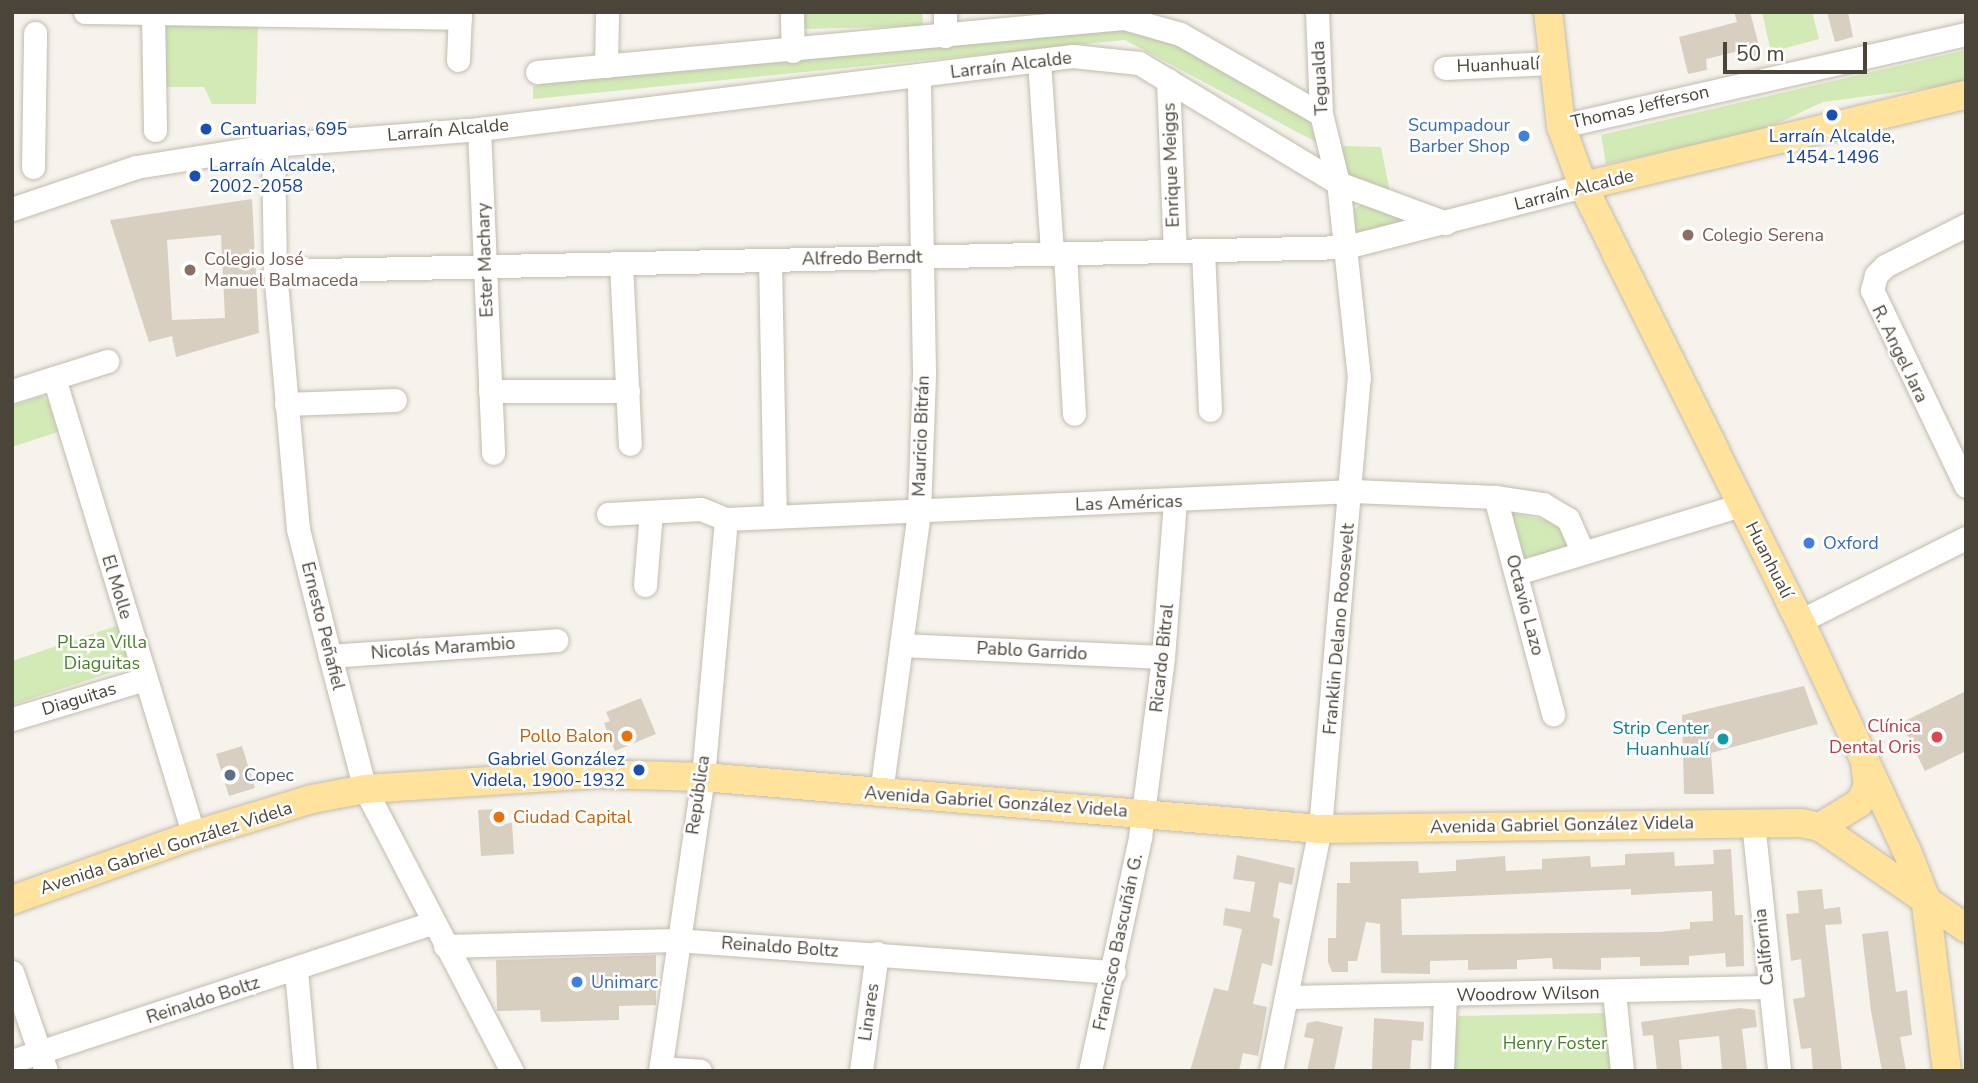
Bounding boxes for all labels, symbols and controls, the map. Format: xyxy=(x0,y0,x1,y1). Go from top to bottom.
scale bar xyxy=(1726,28,1870,72)
street label: Tegualda xyxy=(1307,40,1333,116)
text: 50 m xyxy=(1736,40,1785,68)
street label: Larraín Alcalde xyxy=(949,47,1073,83)
street label: Huanhualí xyxy=(1456,53,1540,77)
street label: Thomas Jefferson xyxy=(1569,81,1711,133)
street label: Enrique Meiggs xyxy=(1158,102,1184,228)
marker: Larraín Alcalde, 1454-1496 xyxy=(1824,107,1840,123)
street label: Larraín Alcalde xyxy=(386,114,510,146)
place label: Scumpadour Barber Shop xyxy=(1408,115,1510,158)
place label: Cantuarias, 695 xyxy=(220,118,347,140)
marker: Cantuarias, 695 xyxy=(198,121,214,137)
place label: Larraín Alcalde, 1454-1496 xyxy=(1769,126,1895,168)
marker: Scumpadour Barber Shop xyxy=(1516,128,1532,144)
place label: Larraín Alcalde, 2002-2058 xyxy=(209,155,335,198)
street label: Larraín Alcalde xyxy=(1512,165,1636,215)
marker: Larraín Alcalde, 2002-2058 xyxy=(187,168,203,184)
street label: Ester Machary xyxy=(472,202,498,318)
place label: Colegio Serena xyxy=(1702,224,1824,246)
marker: Colegio Serena xyxy=(1680,227,1696,243)
street label: Alfredo Berndt xyxy=(802,246,922,270)
place label: Colegio José Manuel Balmaceda xyxy=(204,249,359,292)
marker: Colegio José Manuel Balmaceda xyxy=(182,262,198,278)
street label: R. Angel Jara xyxy=(1867,302,1933,406)
street label: Mauricio Bitrán xyxy=(908,375,934,497)
street label: Las Américas xyxy=(1075,490,1183,516)
street label: Huanhualí xyxy=(1741,518,1797,602)
street label: Franklin Delano Roosevelt xyxy=(1319,522,1359,736)
place label: Oxford xyxy=(1823,532,1879,554)
marker: Oxford xyxy=(1801,535,1817,551)
street label: El Molle xyxy=(97,552,137,622)
street label: Octavio Lazo xyxy=(1501,552,1549,658)
street label: Ernesto Peñafiel xyxy=(297,560,349,692)
street label: Ricardo Bitral xyxy=(1146,602,1178,714)
park label: PLaza Villa Diaguitas xyxy=(57,632,147,674)
street label: Nicolás Marambio xyxy=(370,632,516,664)
street label: Pablo Garrido xyxy=(976,637,1088,665)
street label: Diaguitas xyxy=(39,678,119,720)
place label: Clínica Dental Oris xyxy=(1829,716,1921,758)
place label: Strip Center Huanhualí xyxy=(1612,718,1709,760)
place label: Pollo Balon xyxy=(520,725,613,747)
marker: Clínica Dental Oris xyxy=(1927,727,1947,747)
marker: Pollo Balon xyxy=(619,728,635,744)
marker: Strip Center Huanhualí xyxy=(1715,731,1731,747)
place label: Gabriel González Videla, 1900-1932 xyxy=(471,749,625,792)
street label: República xyxy=(682,754,714,836)
marker: Gabriel González Videla, 1900-1932 xyxy=(631,762,647,778)
place label: Copec xyxy=(244,764,294,786)
marker: Copec xyxy=(222,767,238,783)
street label: Avenida Gabriel González Videla xyxy=(864,782,1128,822)
street label: Avenida Gabriel González Videla xyxy=(37,797,295,899)
place label: Ciudad Capital xyxy=(513,806,632,828)
marker: Ciudad Capital xyxy=(491,809,507,825)
street label: Avenida Gabriel González Videla xyxy=(1430,812,1694,838)
street label: Francisco Bascuñán G. xyxy=(1089,852,1147,1032)
street label: California xyxy=(1749,908,1779,986)
street label: Reinaldo Boltz xyxy=(721,932,839,962)
place label: Unimarc xyxy=(591,971,658,993)
street label: Reinaldo Boltz xyxy=(144,972,262,1028)
marker: Unimarc xyxy=(569,974,585,990)
street label: Linares xyxy=(854,982,884,1042)
street label: Woodrow Wilson xyxy=(1456,982,1600,1006)
park label: Henry Foster xyxy=(1503,1032,1607,1054)

